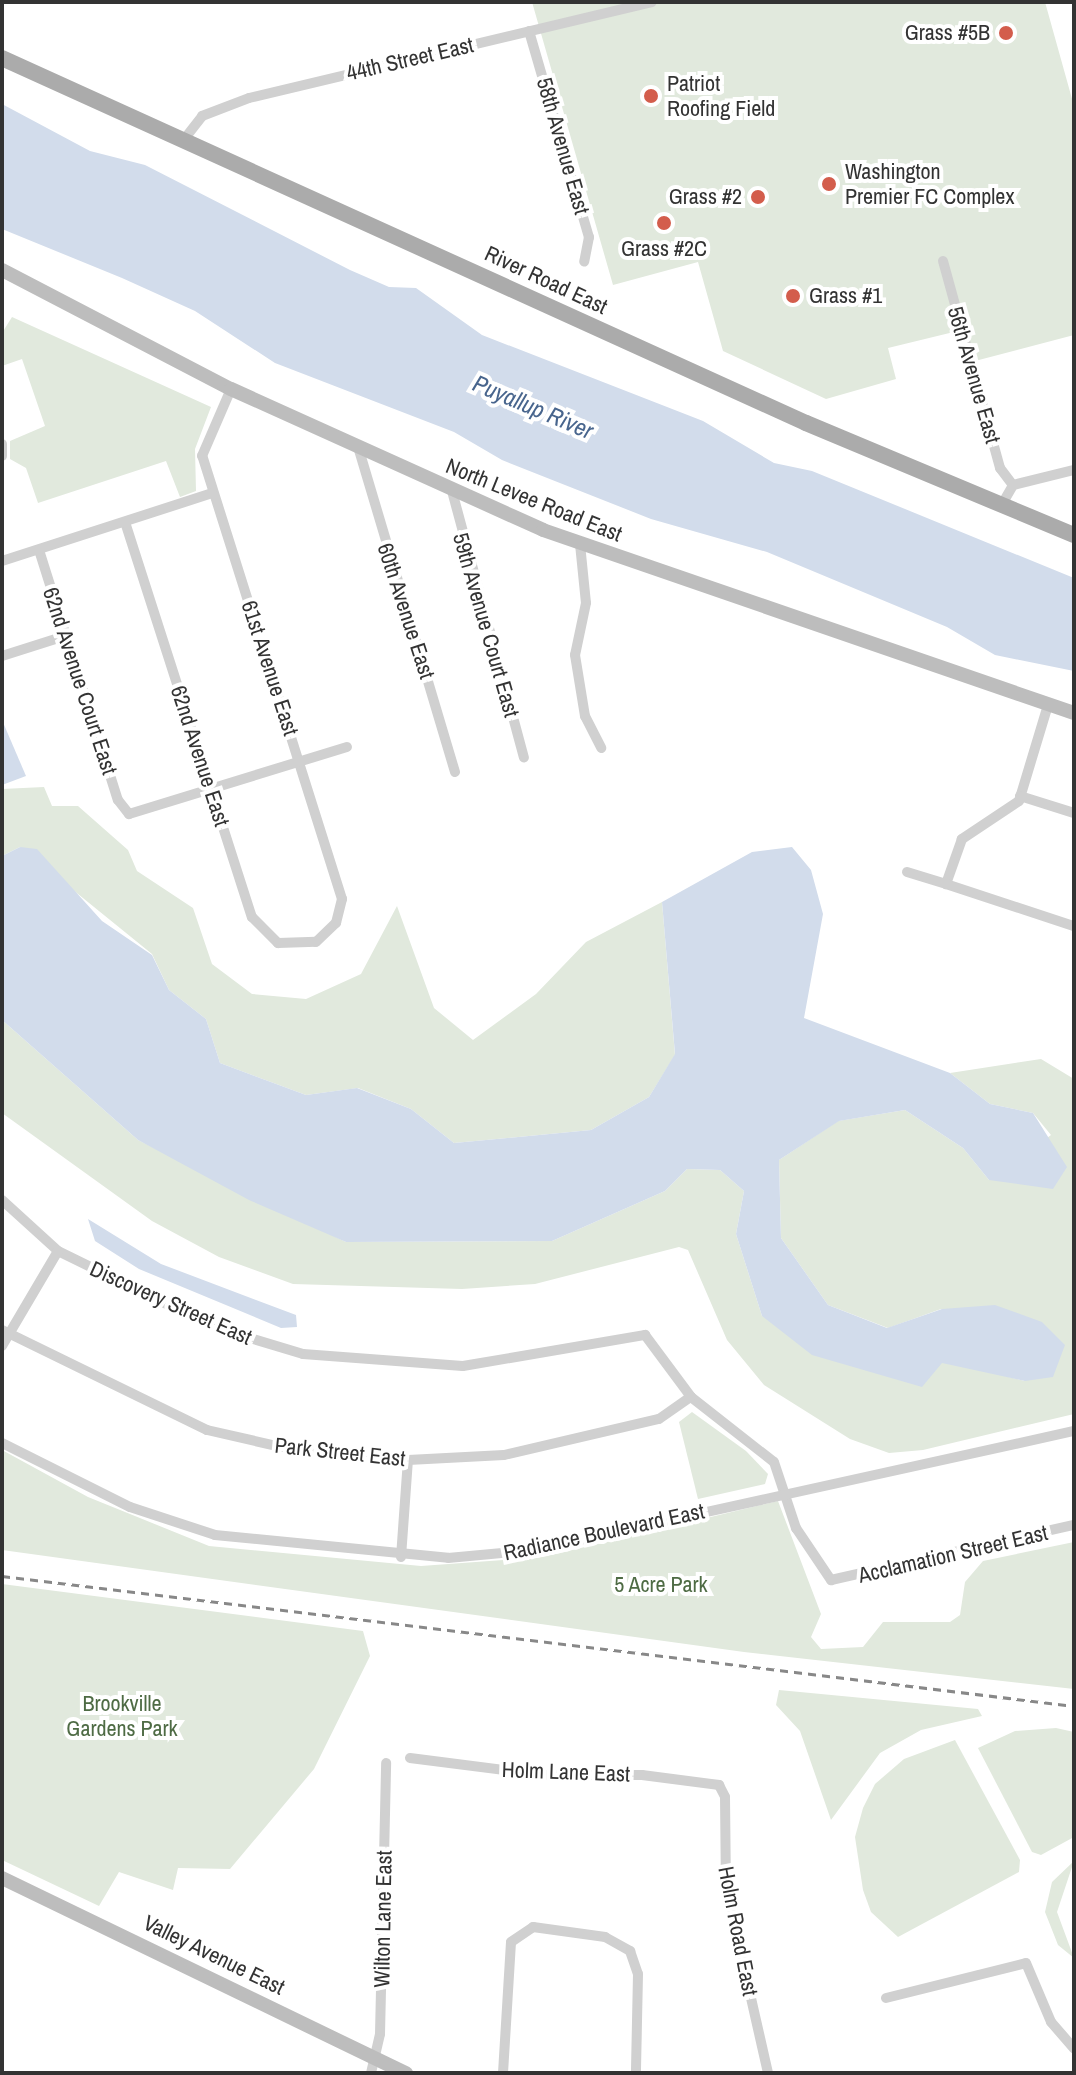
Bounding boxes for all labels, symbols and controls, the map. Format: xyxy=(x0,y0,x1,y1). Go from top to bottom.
place label: Grass #5B xyxy=(905,20,990,46)
marker: Grass #5B xyxy=(997,24,1015,42)
street label: 44th Street East xyxy=(344,32,476,86)
place label: Patriot Roofing Field xyxy=(667,70,775,122)
street label: 58th Avenue East xyxy=(531,74,595,218)
marker: Patriot Roofing Field xyxy=(642,87,660,105)
place label: Washington Premier FC Complex xyxy=(845,158,1014,210)
marker: Washington Premier FC Complex xyxy=(820,175,838,193)
place label: Grass #2 xyxy=(669,184,742,210)
marker: Grass #2 xyxy=(749,188,767,206)
marker: Grass #2C xyxy=(655,214,673,232)
place label: Grass #2C xyxy=(621,236,707,262)
street label: River Road East xyxy=(480,240,612,320)
place label: Grass #1 xyxy=(809,283,882,309)
marker: Grass #1 xyxy=(784,287,802,305)
street label: 56th Avenue East xyxy=(942,303,1006,447)
water label: Puyallup River xyxy=(468,369,598,445)
street label: North Levee Road East xyxy=(442,453,626,547)
street label: 59th Avenue Court East xyxy=(447,529,525,721)
street label: 60th Avenue East xyxy=(371,539,441,683)
street label: 62nd Avenue Court East xyxy=(37,584,123,778)
street label: 61st Avenue East xyxy=(236,597,304,739)
street label: 62nd Avenue East xyxy=(165,682,235,830)
street label: Discovery Street East xyxy=(86,1255,256,1351)
street label: Park Street East xyxy=(273,1432,407,1472)
street label: Radiance Boulevard East xyxy=(501,1498,707,1566)
street label: Acclamation Street East xyxy=(856,1519,1050,1589)
park label: 5 Acre Park xyxy=(614,1572,708,1598)
park label: Brookville Gardens Park xyxy=(66,1690,178,1742)
street label: Holm Lane East xyxy=(501,1757,631,1787)
street label: Wilton Lane East xyxy=(369,1850,397,1988)
street label: Holm Road East xyxy=(713,1864,763,1998)
street label: Valley Avenue East xyxy=(139,1909,289,2001)

